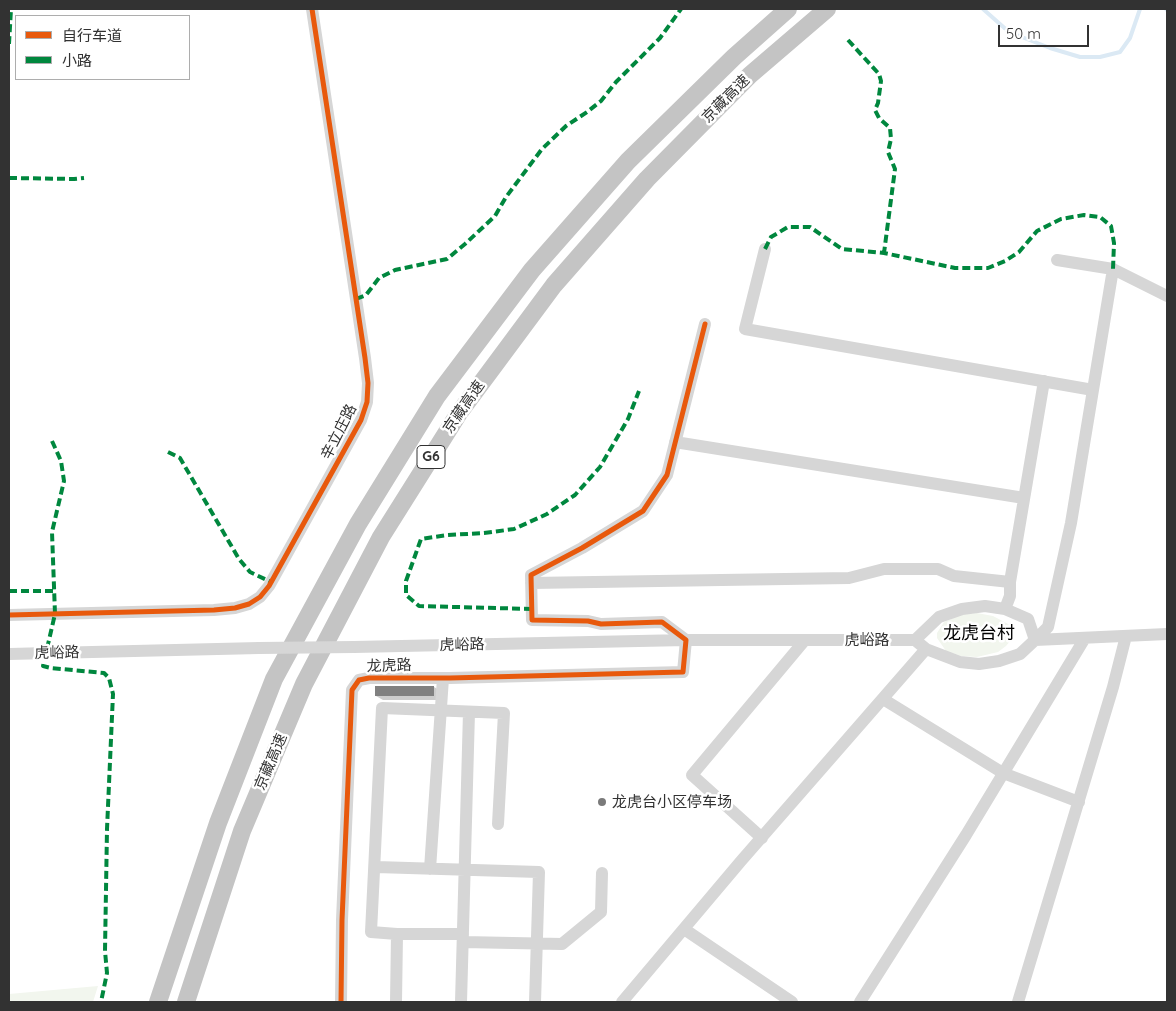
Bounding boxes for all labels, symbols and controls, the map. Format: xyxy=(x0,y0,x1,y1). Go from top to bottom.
legend xyxy=(15,15,190,80)
scale bar xyxy=(1001,15,1092,47)
text: 50 m xyxy=(1006,24,1041,43)
text: 自行车道 xyxy=(62,26,122,45)
text: 小路 xyxy=(62,51,92,70)
street label: 京藏高速 xyxy=(698,71,754,127)
street label: 京藏高速 xyxy=(439,377,489,437)
street label: 辛立庄路 xyxy=(317,401,361,463)
road number: G6 xyxy=(417,446,445,468)
district label: 龙虎台村 xyxy=(943,623,1015,645)
street label: 虎峪路 xyxy=(845,631,889,649)
street label: 虎峪路 xyxy=(439,636,485,654)
street label: 虎峪路 xyxy=(34,644,80,662)
street label: 龙虎路 xyxy=(366,656,412,676)
street label: 京藏高速 xyxy=(251,731,291,793)
place label: 龙虎台小区停车场 xyxy=(612,793,732,811)
marker: 龙虎台小区停车场 xyxy=(596,796,608,808)

